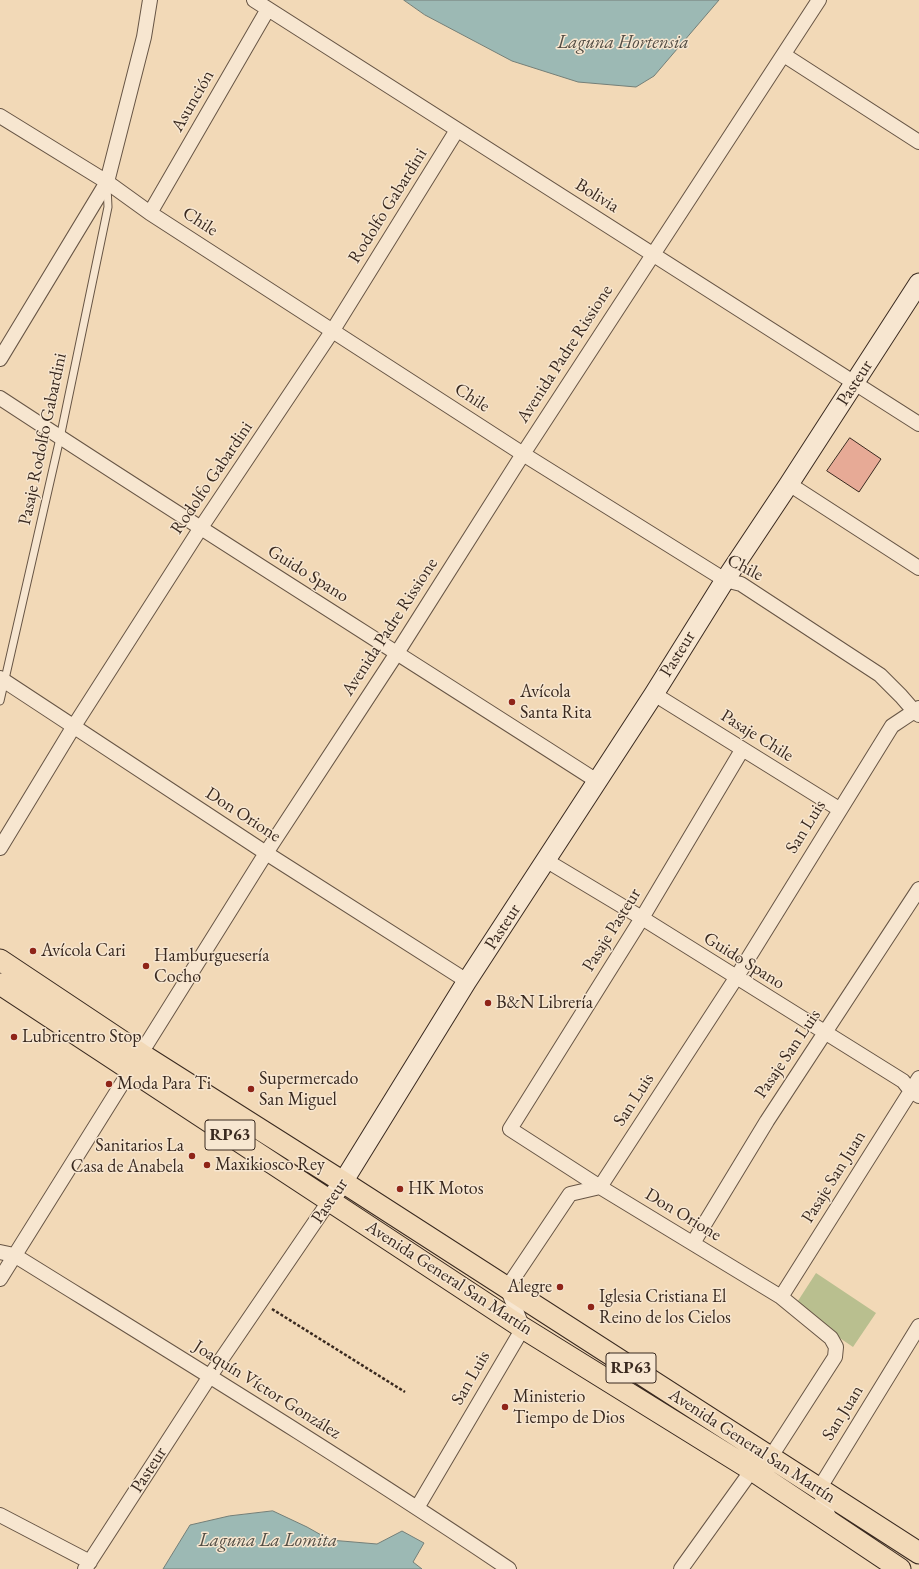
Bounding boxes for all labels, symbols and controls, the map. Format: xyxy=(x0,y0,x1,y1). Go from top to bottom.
water label: Laguna Hortensia xyxy=(557,32,689,54)
street label: Asunción xyxy=(167,66,219,136)
street label: Rodolfo Gabardini xyxy=(344,145,432,267)
street label: Bolivia xyxy=(571,174,623,218)
street label: Chile xyxy=(178,203,222,241)
street label: Avenida Padre Rissione xyxy=(512,281,618,427)
street label: Pasaje Rodolfo Gabardini xyxy=(14,351,72,527)
street label: Pasteur xyxy=(832,356,878,410)
street label: Chile xyxy=(450,379,494,417)
street label: Rodolfo Gabardini xyxy=(166,417,258,539)
street label: Guido Spano xyxy=(263,541,353,607)
street label: Chile xyxy=(723,550,767,586)
street label: Avenida Padre Rissione xyxy=(337,554,443,700)
street label: Pasteur xyxy=(656,627,700,681)
place label: Avícola Santa Rita xyxy=(520,681,592,724)
marker: Avícola Santa Rita xyxy=(507,697,517,707)
street label: Pasaje Chile xyxy=(717,705,797,767)
street label: Don Orione xyxy=(201,783,285,847)
street label: San Luis xyxy=(781,796,831,858)
street label: Pasaje Pasteur xyxy=(578,884,646,976)
street label: Pasteur xyxy=(480,900,526,954)
street label: Guido Spano xyxy=(699,928,789,994)
place label: Avícola Cari xyxy=(41,940,126,962)
place label: Hamburguesería Cocho xyxy=(154,945,269,988)
marker: Avícola Cari xyxy=(28,946,38,956)
marker: Hamburguesería Cocho xyxy=(141,961,151,971)
place label: B&N Librería xyxy=(496,992,593,1014)
marker: B&N Librería xyxy=(483,998,493,1008)
street label: Pasaje San Luis xyxy=(750,1005,826,1103)
place label: Lubricentro Stop xyxy=(22,1026,142,1048)
marker: Lubricentro Stop xyxy=(9,1032,19,1042)
place label: Supermercado San Miguel xyxy=(259,1068,359,1110)
street label: San Luis xyxy=(609,1069,659,1131)
place label: Moda Para Ti xyxy=(117,1073,211,1095)
marker: Moda Para Ti xyxy=(104,1079,114,1089)
marker: Supermercado San Miguel xyxy=(246,1084,256,1094)
road number: RP63 xyxy=(205,1120,255,1150)
street label: Pasaje San Juan xyxy=(797,1127,871,1227)
place label: Sanitarios La Casa de Anabela xyxy=(71,1135,184,1178)
marker: Sanitarios La Casa de Anabela xyxy=(187,1151,197,1161)
place label: Maxikiosco Rey xyxy=(215,1154,325,1176)
marker: Maxikiosco Rey xyxy=(202,1160,212,1170)
street label: Pasteur xyxy=(307,1174,353,1228)
place label: HK Motos xyxy=(408,1178,484,1200)
marker: HK Motos xyxy=(395,1184,405,1194)
street label: Don Orione xyxy=(641,1184,725,1246)
street label: Avenida General San Martín xyxy=(362,1216,536,1340)
place label: Alegre xyxy=(507,1276,552,1298)
marker: Alegre xyxy=(555,1282,565,1292)
place label: Iglesia Cristiana El Reino de los Cielos xyxy=(599,1286,731,1328)
marker: Iglesia Cristiana El Reino de los Cielos xyxy=(586,1302,596,1312)
street label: Joaquín Víctor González xyxy=(189,1336,345,1444)
street label: San Luis xyxy=(447,1347,495,1409)
road number: RP63 xyxy=(606,1353,656,1383)
street label: San Juan xyxy=(818,1381,868,1445)
street label: Avenida General San Martín xyxy=(665,1384,839,1508)
place label: Ministerio Tiempo de Dios xyxy=(513,1386,625,1428)
marker: Ministerio Tiempo de Dios xyxy=(500,1402,510,1412)
street label: Pasteur xyxy=(126,1443,172,1497)
water label: Laguna La Lomita xyxy=(199,1530,337,1552)

